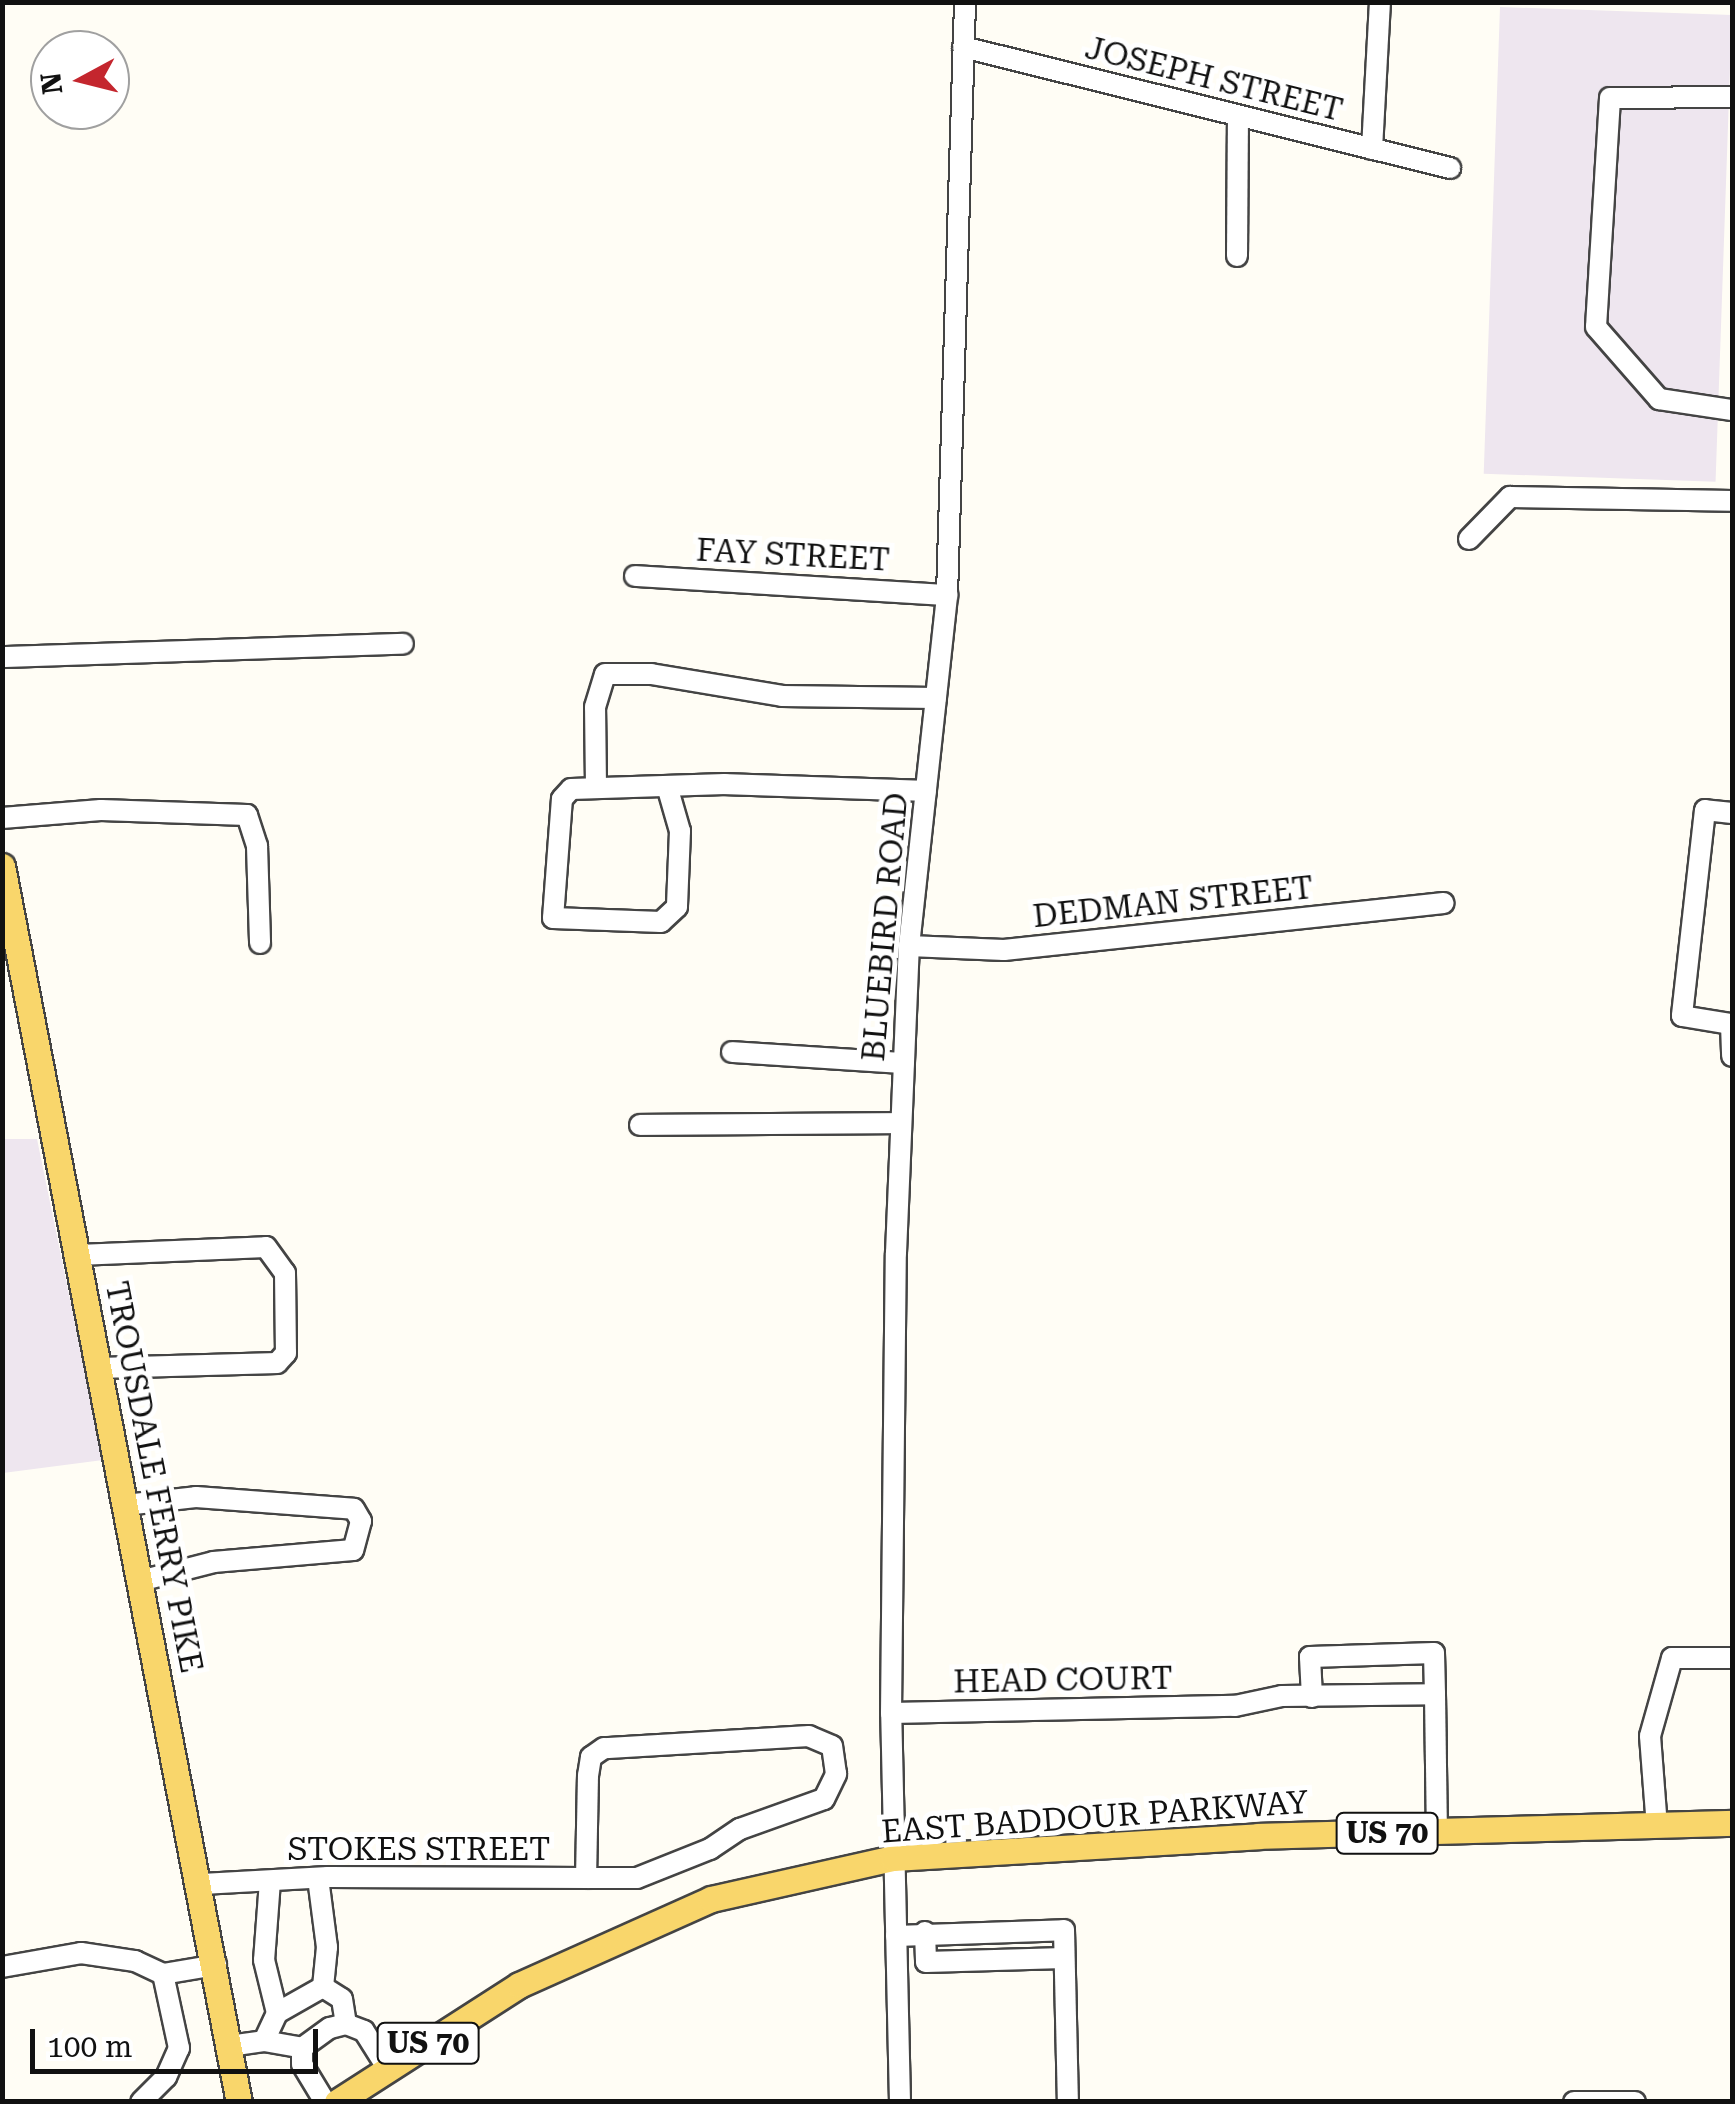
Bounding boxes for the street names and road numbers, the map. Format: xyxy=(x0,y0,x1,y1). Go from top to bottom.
street label: JOSEPH STREET xyxy=(1081,28,1347,130)
street label: FAY STREET xyxy=(695,531,891,579)
street label: BLUEBIRD ROAD xyxy=(854,791,916,1063)
street label: DEDMAN STREET xyxy=(1031,868,1315,936)
street label: TROUSDALE FERRY PIKE xyxy=(97,1278,211,1676)
street label: HEAD COURT xyxy=(953,1659,1173,1701)
street label: EAST BADDOUR PARKWAY xyxy=(880,1783,1310,1851)
road number: US 70 xyxy=(1334,1808,1440,1858)
street label: STOKES STREET xyxy=(288,1830,550,1868)
road number: US 70 xyxy=(376,2018,480,2068)

